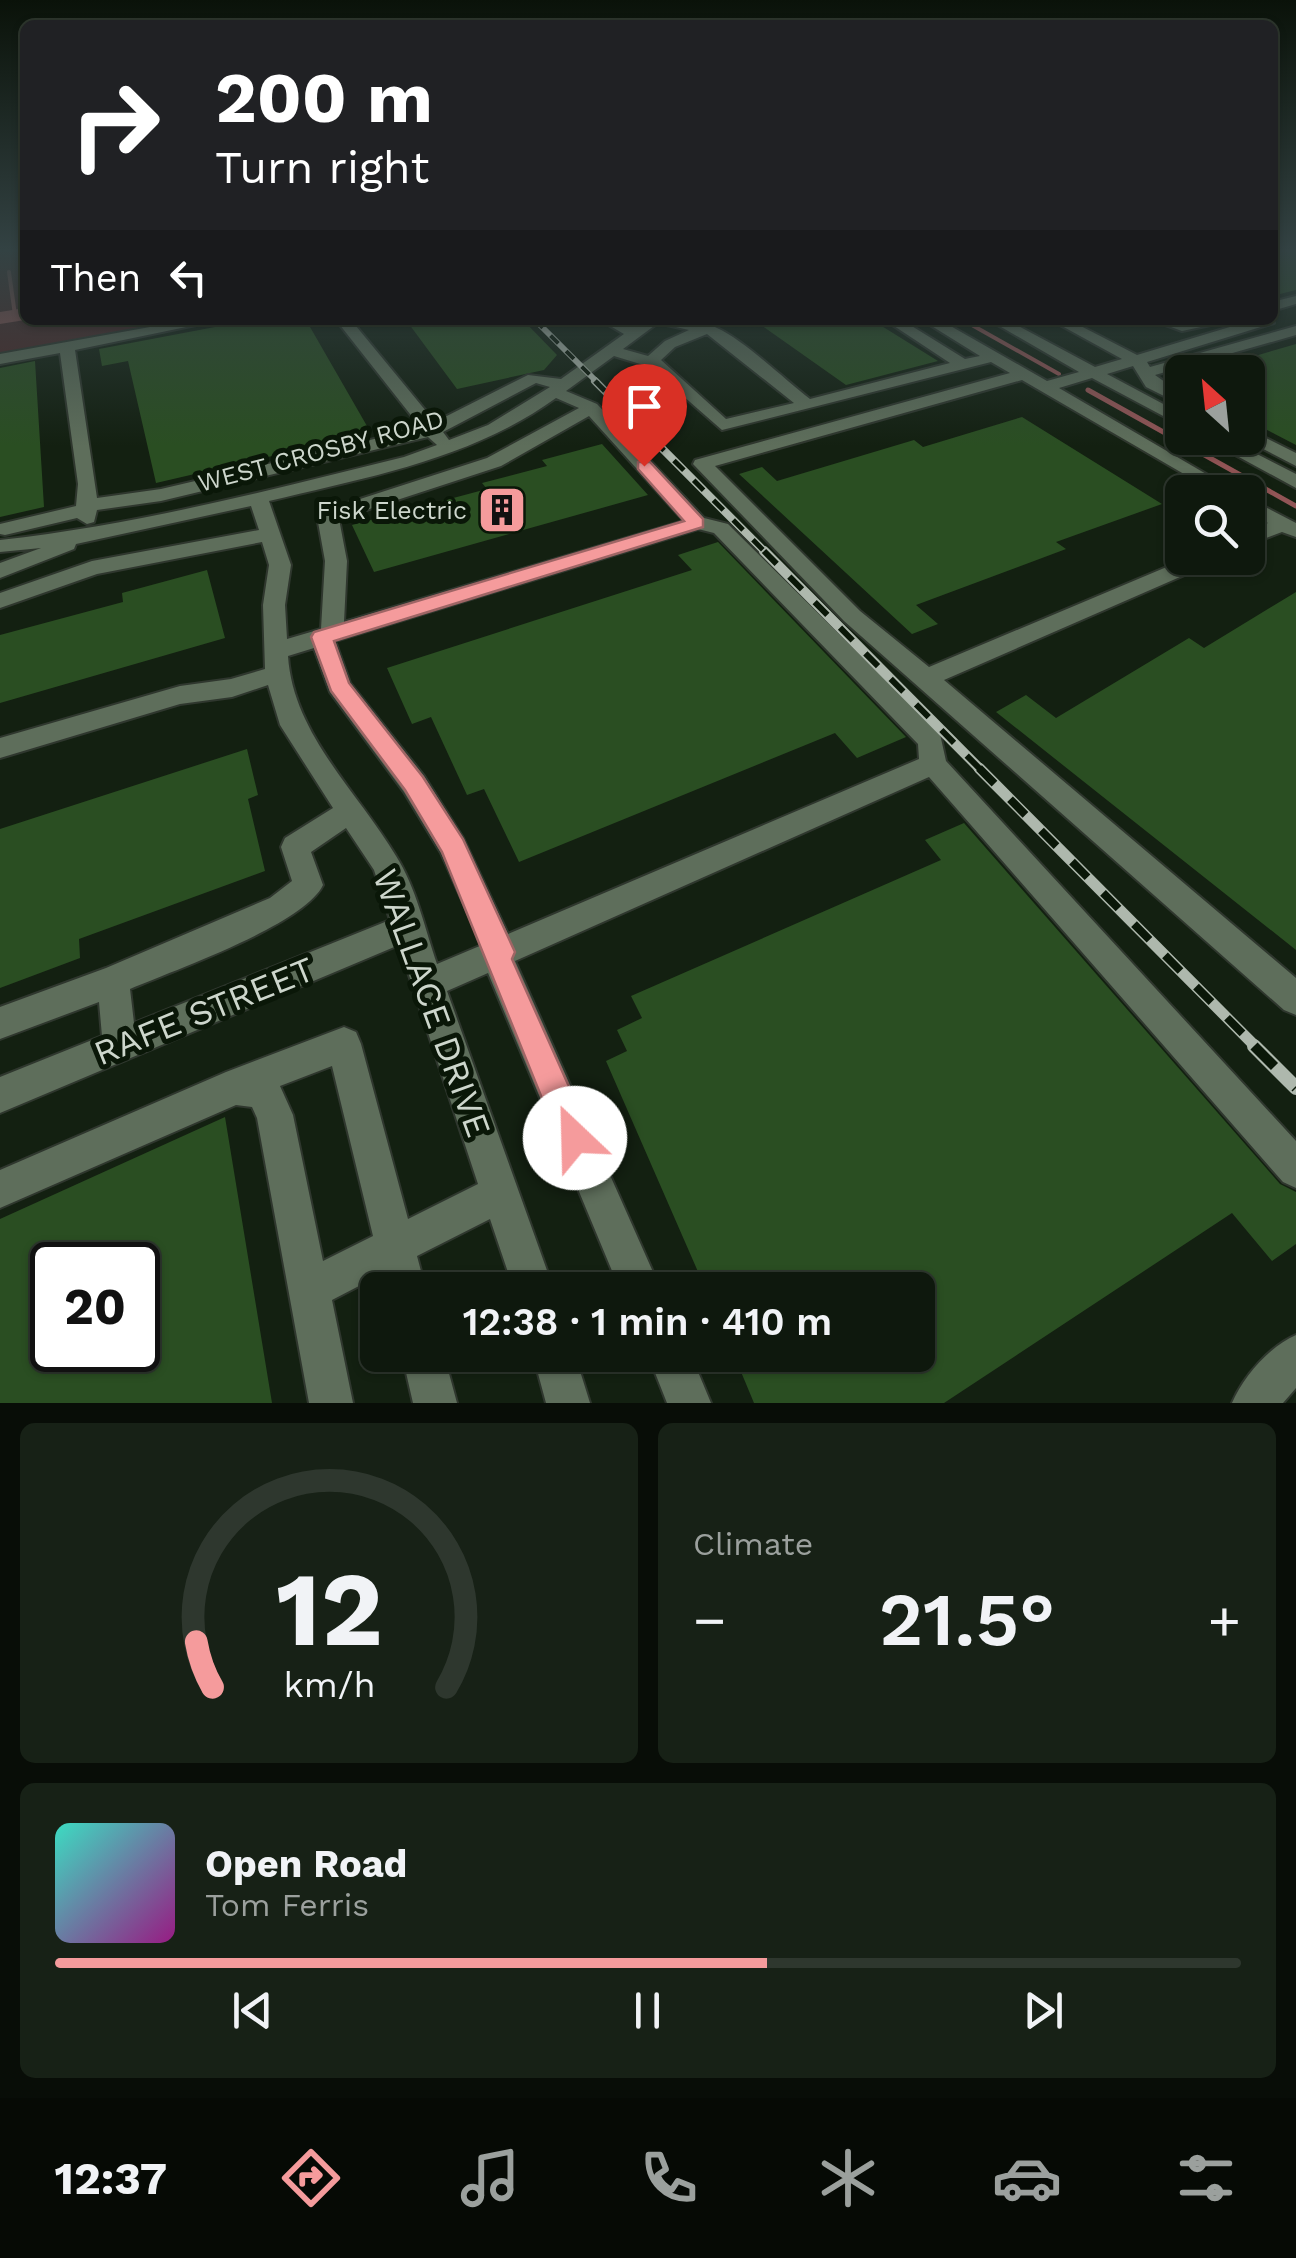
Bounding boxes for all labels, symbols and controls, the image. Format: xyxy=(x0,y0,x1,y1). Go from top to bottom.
text: 200 m xyxy=(215,57,433,139)
icon: right xyxy=(50,60,180,190)
text: Turn right xyxy=(215,141,429,194)
icon: left xyxy=(161,250,216,305)
text: Then xyxy=(50,256,141,300)
north arrow xyxy=(1165,355,1265,455)
map controls xyxy=(1165,355,1265,575)
pin xyxy=(602,364,687,467)
icon: arrive xyxy=(617,379,672,434)
street label: WEST CROSBY ROAD xyxy=(195,404,447,498)
button: search xyxy=(1165,475,1265,575)
building icon: Fisk Electric xyxy=(476,484,528,536)
place label: Fisk Electric xyxy=(316,496,467,525)
street label: WALLACE DRIVE xyxy=(364,863,500,1143)
street label: RAFE STREET xyxy=(88,948,320,1074)
position arrow xyxy=(523,1086,627,1190)
speed limit sign: 20 xyxy=(30,1242,160,1372)
text: 12:38 · 1 min · 410 m xyxy=(463,1300,832,1344)
text: Climate xyxy=(693,1525,813,1563)
text: 12 xyxy=(276,1548,382,1670)
text: 21.5° xyxy=(879,1575,1055,1663)
text: − xyxy=(693,1588,726,1652)
text: + xyxy=(1208,1588,1241,1652)
text: km/h xyxy=(283,1664,375,1706)
text: Open Road xyxy=(205,1842,407,1886)
text: Tom Ferris xyxy=(205,1886,369,1924)
icon: previous xyxy=(225,1983,280,2038)
icon: pause xyxy=(620,1983,675,2038)
icon: next xyxy=(1016,1983,1071,2038)
icon: directions xyxy=(276,2143,346,2213)
icon: music xyxy=(455,2143,525,2213)
icon: phone xyxy=(634,2143,704,2213)
icon: climate xyxy=(813,2143,883,2213)
icon: car xyxy=(992,2143,1062,2213)
icon: filters xyxy=(1171,2143,1241,2213)
text: 12:37 xyxy=(55,2152,167,2205)

